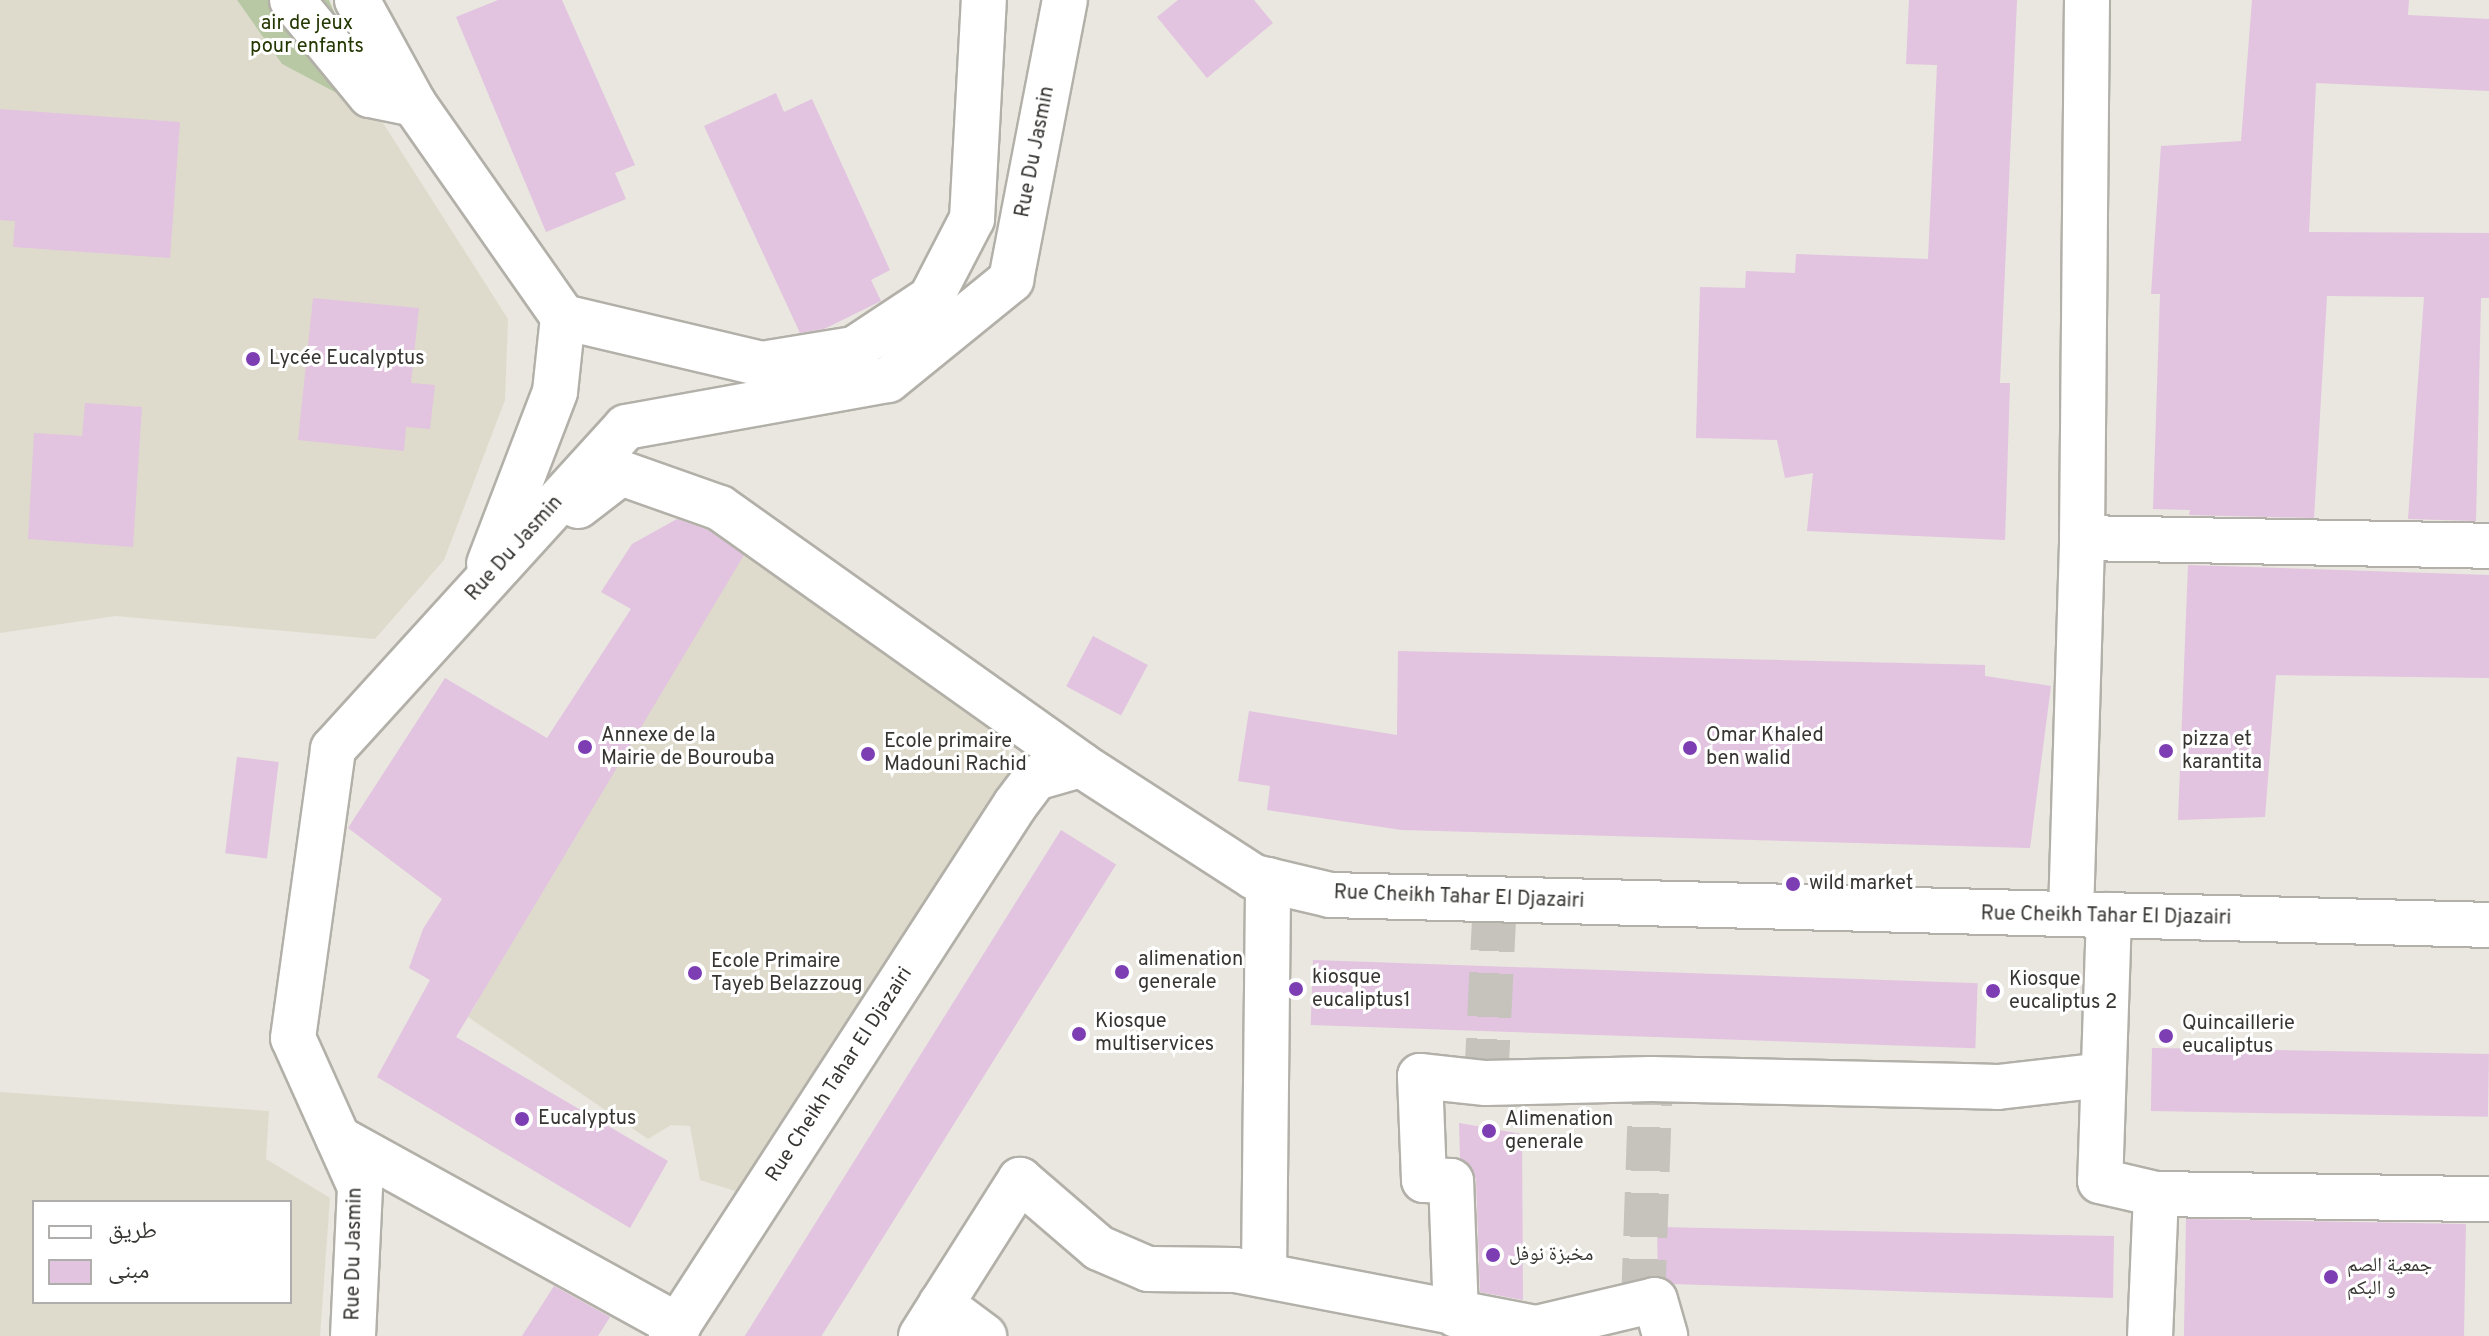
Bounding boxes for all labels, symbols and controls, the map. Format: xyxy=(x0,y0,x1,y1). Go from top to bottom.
park label: air de jeux pour enfants xyxy=(250,13,364,60)
street label: Rue Du Jasmin xyxy=(1012,84,1060,220)
place label: Lycée Eucalyptus xyxy=(269,347,425,371)
marker: Lycée Eucalyptus xyxy=(244,350,262,368)
street label: Rue Du Jasmin xyxy=(461,491,569,607)
place label: Annexe de la Mairie de Bourouba xyxy=(601,724,775,771)
place label: Omar Khaled ben walid xyxy=(1706,724,1824,771)
place label: pizza et karantita xyxy=(2182,728,2262,775)
place label: Ecole primaire Madouni Rachid xyxy=(884,730,1027,777)
marker: Annexe de la Mairie de Bourouba xyxy=(576,738,594,756)
marker: Omar Khaled ben walid xyxy=(1681,739,1699,757)
marker: pizza et karantita xyxy=(2157,742,2175,760)
marker: Ecole primaire Madouni Rachid xyxy=(859,745,877,763)
place label: wild market xyxy=(1809,872,1913,896)
marker: wild market xyxy=(1784,875,1802,893)
street label: Rue Cheikh Tahar El Djazairi xyxy=(1333,882,1585,914)
street label: Rue Cheikh Tahar El Djazairi xyxy=(1980,903,2232,931)
place label: alimenation generale xyxy=(1138,948,1243,995)
place label: Ecole Primaire Tayeb Belazzoug xyxy=(711,950,862,997)
street label: Rue Cheikh Tahar El Djazairi xyxy=(761,963,919,1187)
marker: alimenation generale xyxy=(1113,963,1131,981)
marker: Ecole Primaire Tayeb Belazzoug xyxy=(686,964,704,982)
place label: kiosque eucaliptus1 xyxy=(1312,966,1411,1013)
place label: Kiosque eucaliptus 2 xyxy=(2009,968,2117,1015)
marker: kiosque eucaliptus1 xyxy=(1287,980,1305,998)
marker: Kiosque eucaliptus 2 xyxy=(1984,982,2002,1000)
place label: Kiosque multiservices xyxy=(1095,1010,1214,1057)
place label: Quincaillerie eucaliptus xyxy=(2182,1012,2295,1059)
marker: Kiosque multiservices xyxy=(1070,1025,1088,1043)
marker: Quincaillerie eucaliptus xyxy=(2157,1027,2175,1045)
place label: Eucalyptus xyxy=(538,1107,636,1131)
place label: Alimenation generale xyxy=(1505,1108,1613,1155)
marker: Eucalyptus xyxy=(513,1110,531,1128)
marker: Alimenation generale xyxy=(1480,1122,1498,1140)
street label: Rue Du Jasmin xyxy=(342,1187,368,1321)
legend xyxy=(32,1200,292,1304)
text: طريق xyxy=(108,1217,157,1247)
place label: مخبزة نوفل xyxy=(1509,1243,1593,1267)
marker: مخبزة نوفل xyxy=(1484,1246,1502,1264)
place label: جمعية الصم و البكم xyxy=(2347,1254,2432,1301)
text: مبنى xyxy=(108,1257,149,1287)
marker: جمعية الصم و البكم xyxy=(2322,1268,2340,1286)

